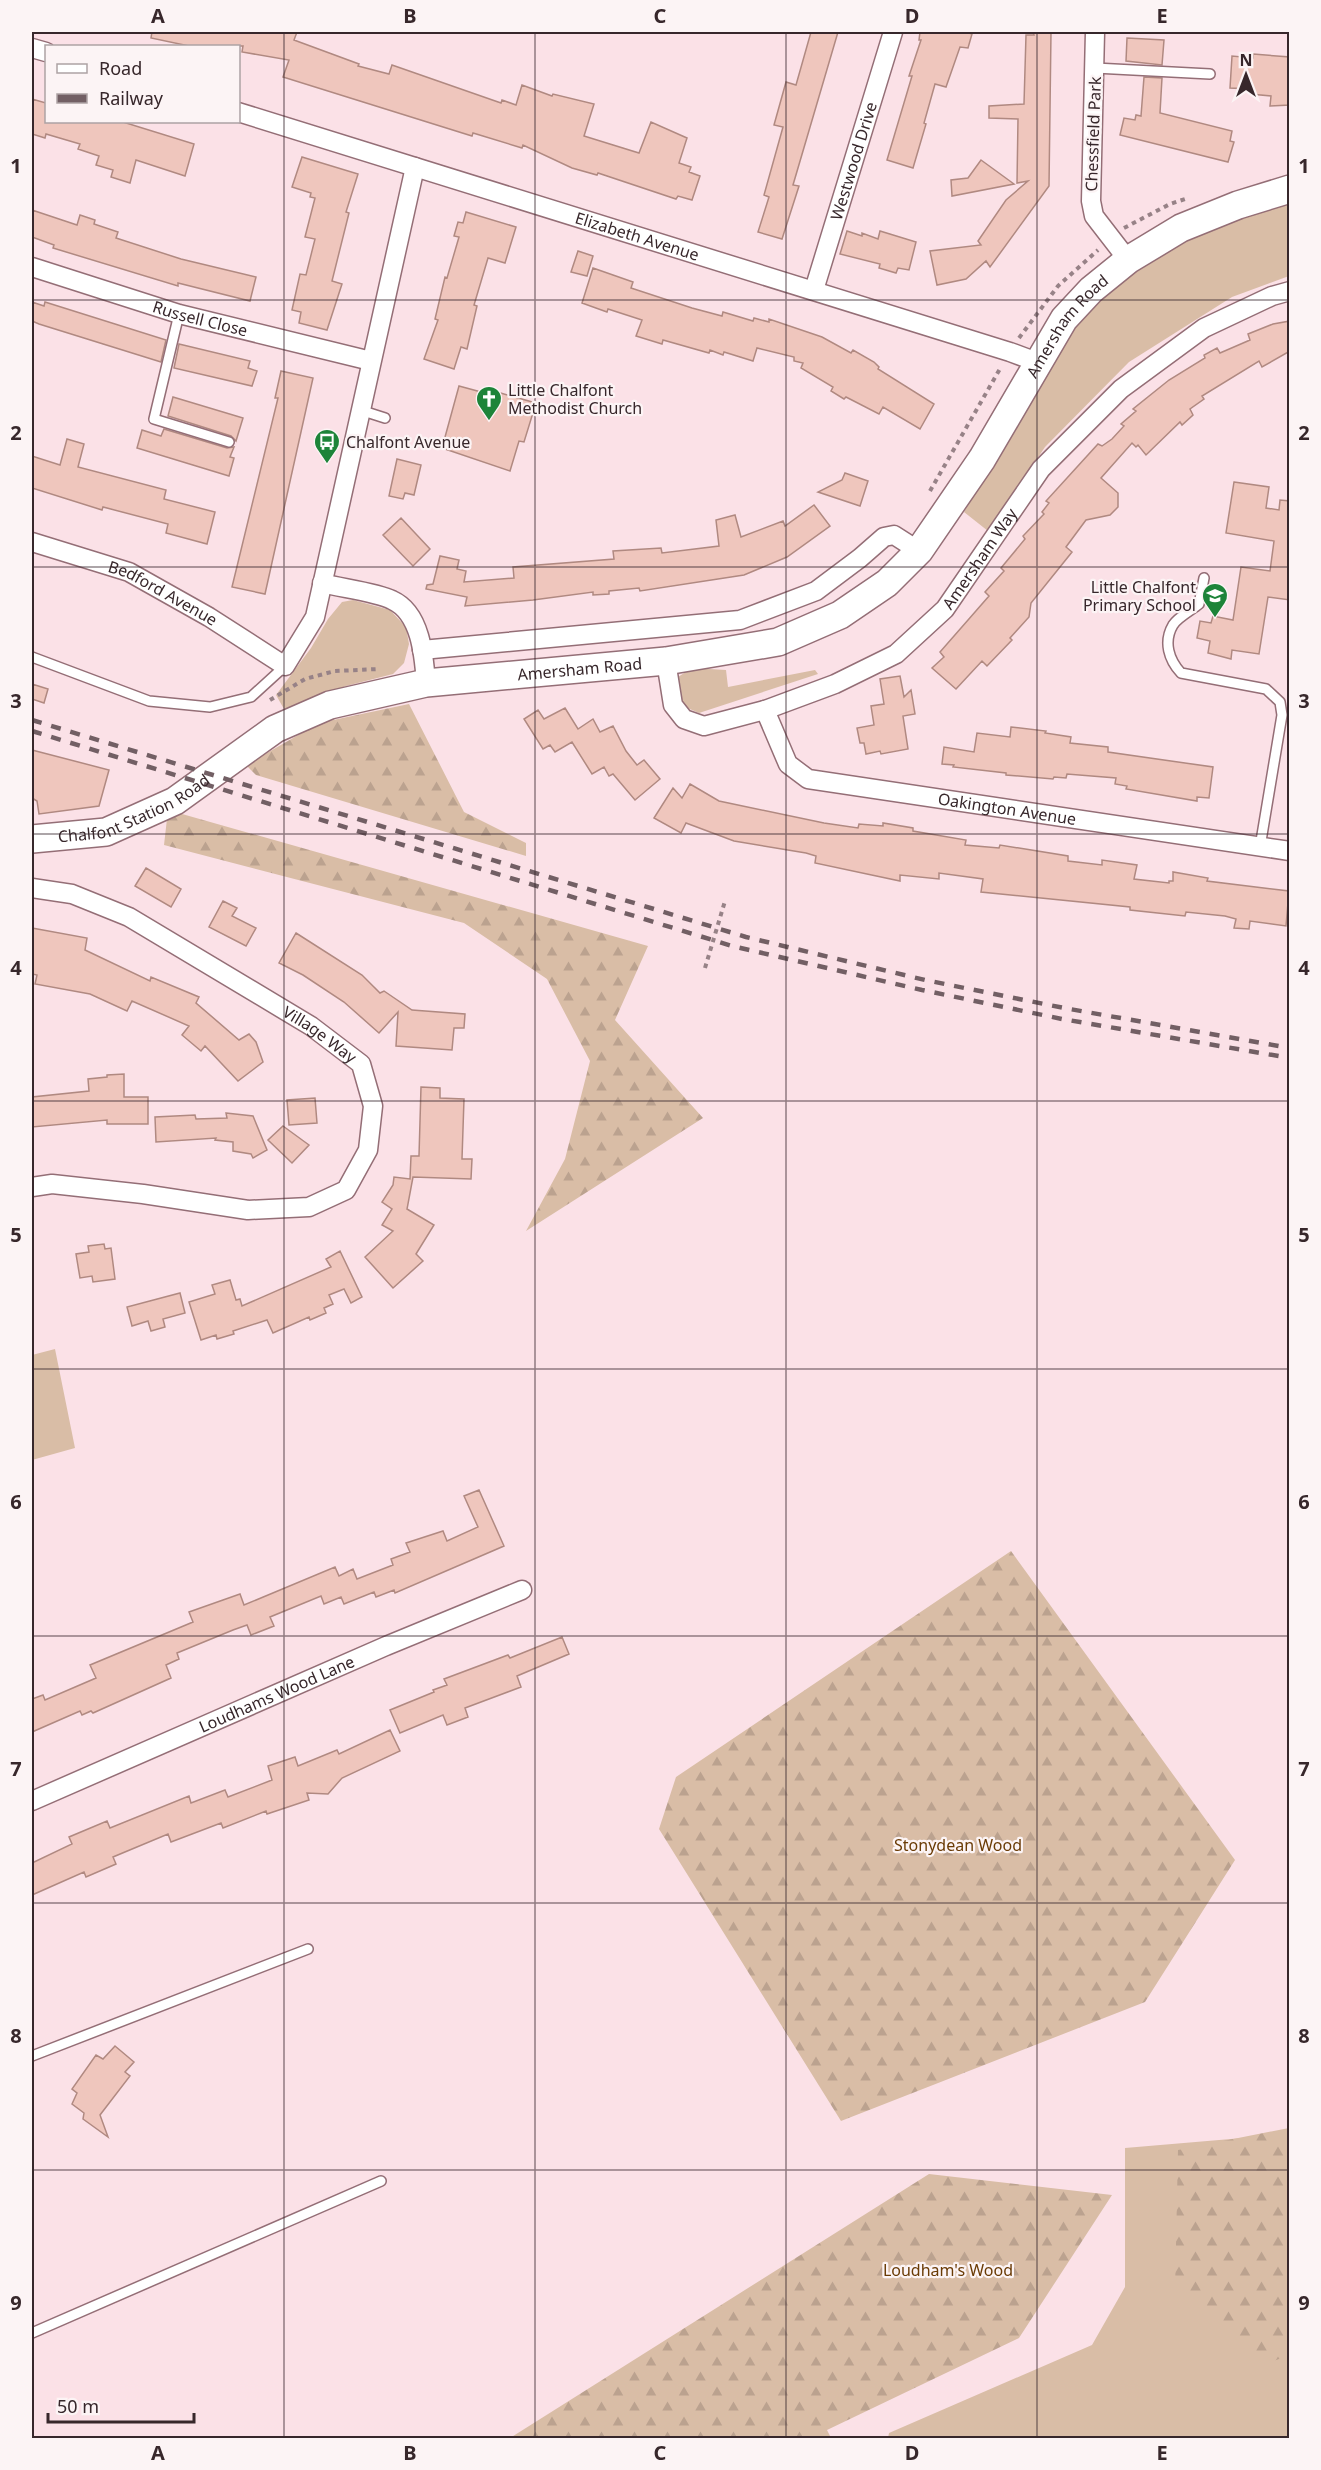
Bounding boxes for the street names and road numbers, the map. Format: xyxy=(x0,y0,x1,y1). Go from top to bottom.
street label: Chessfield Park xyxy=(1080,76,1106,192)
street label: Westwood Drive xyxy=(825,99,882,223)
street label: Elizabeth Avenue xyxy=(572,206,702,266)
street label: Amersham Road xyxy=(1021,269,1113,382)
street label: Russell Close xyxy=(150,295,250,341)
street label: Amersham Way xyxy=(937,503,1023,614)
street label: Bedford Avenue xyxy=(106,555,222,631)
street label: Amersham Road xyxy=(516,652,643,686)
street label: Chalfont Station Road xyxy=(57,769,214,847)
street label: Oakington Avenue xyxy=(936,788,1078,830)
street label: Village Way xyxy=(279,1001,362,1068)
street label: Loudhams Wood Lane xyxy=(195,1650,358,1738)

